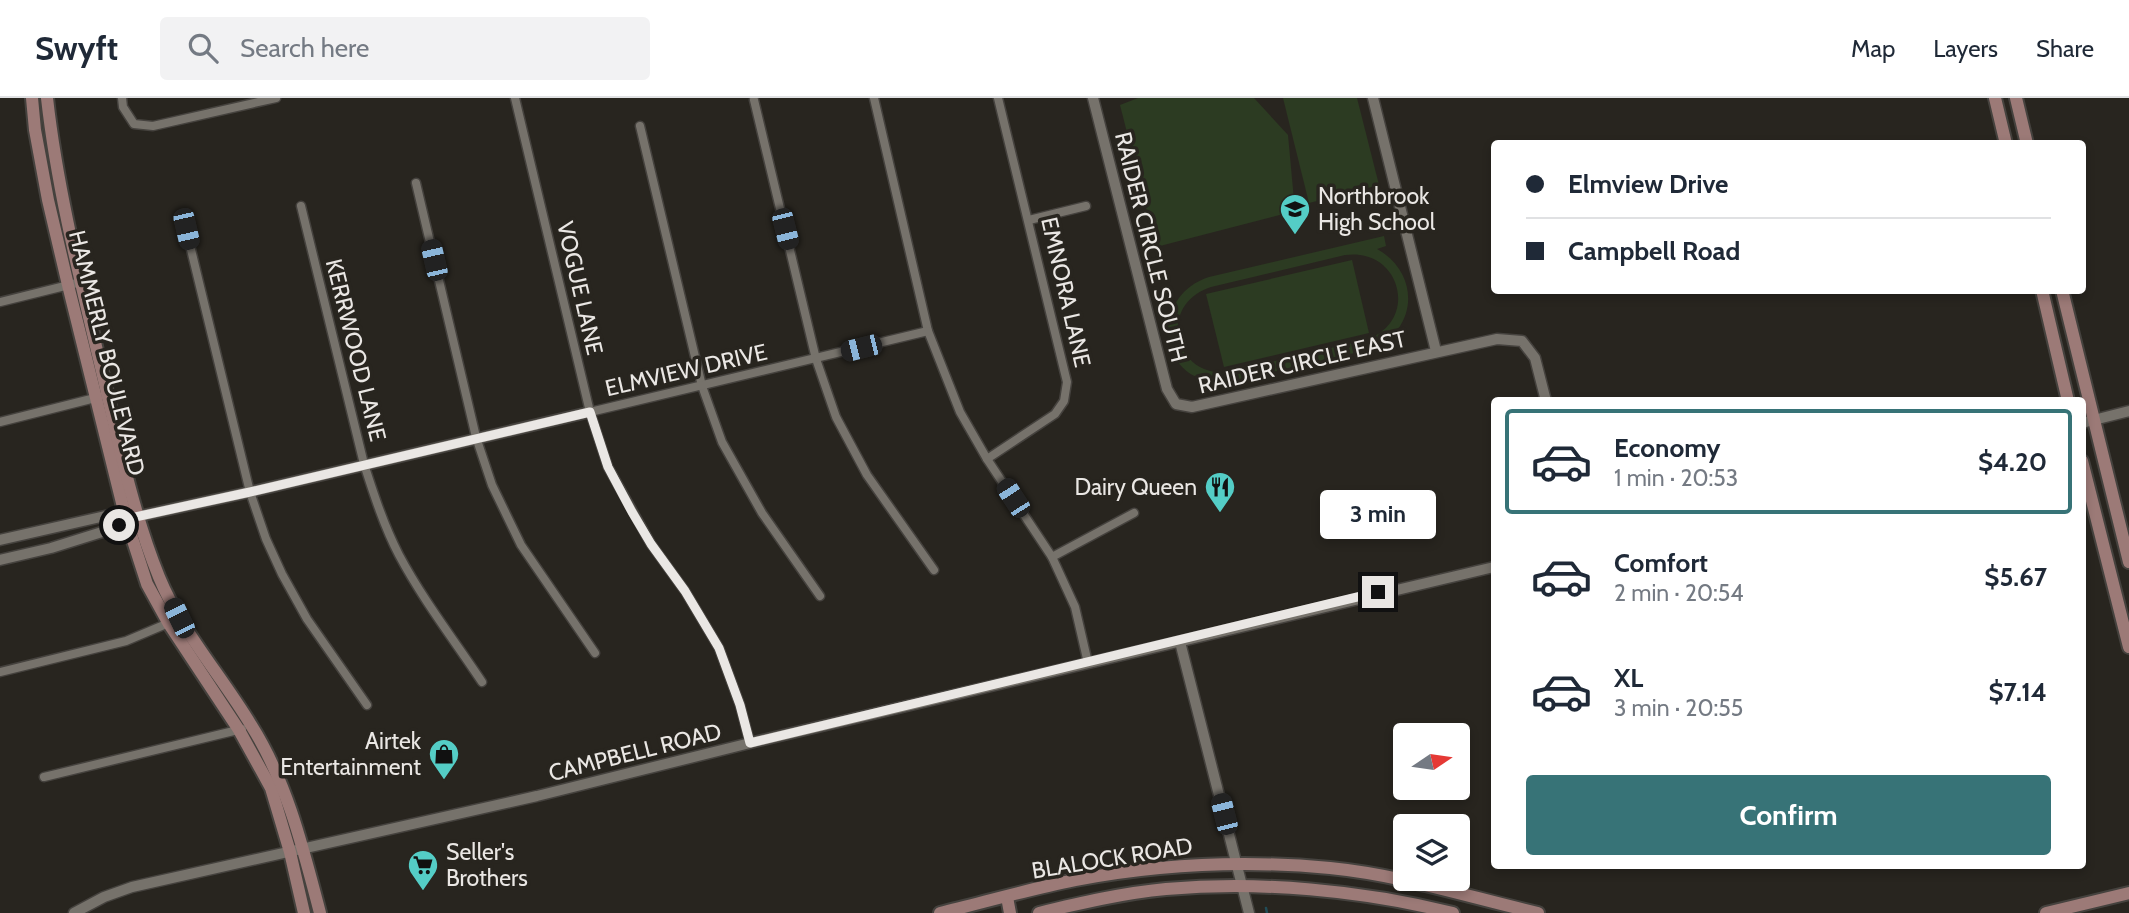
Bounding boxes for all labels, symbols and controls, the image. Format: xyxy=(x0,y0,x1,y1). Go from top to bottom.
search box xyxy=(160,17,650,80)
text: Swyft xyxy=(35,28,118,68)
icon: search xyxy=(184,29,222,67)
text: Search here xyxy=(240,32,369,64)
text: Map xyxy=(1851,34,1895,63)
text: Layers xyxy=(1933,34,1998,63)
text: Share xyxy=(2036,34,2094,63)
street label: RAIDER CIRCLE SOUTH xyxy=(1109,129,1193,365)
text: Elmview Drive xyxy=(1568,168,1728,200)
place label: Northbrook High School xyxy=(1318,182,1436,236)
school or university icon: Northbrook High School xyxy=(1278,192,1312,236)
car xyxy=(172,206,201,252)
car xyxy=(770,206,801,252)
street label: EMNORA LANE xyxy=(1035,214,1097,370)
street label: VOGUE LANE xyxy=(551,219,609,357)
street label: HAMMERLY BOULEVARD xyxy=(63,227,151,479)
text: Campbell Road xyxy=(1568,235,1740,267)
car xyxy=(420,237,449,283)
street label: KERRWOOD LANE xyxy=(320,256,392,444)
street label: RAIDER CIRCLE EAST xyxy=(1195,324,1409,400)
car xyxy=(839,333,884,363)
street label: ELMVIEW DRIVE xyxy=(602,338,770,402)
icon: car xyxy=(1530,430,1593,493)
text: Economy xyxy=(1614,432,1720,464)
text: $4.20 xyxy=(1978,446,2047,478)
text: 1 min · 20:53 xyxy=(1614,464,1738,492)
restaurant icon: Dairy Queen xyxy=(1203,470,1237,514)
place label: Dairy Queen xyxy=(1074,473,1197,501)
car xyxy=(993,475,1034,521)
callout: 3 min xyxy=(1320,490,1436,540)
text: 3 min xyxy=(1350,500,1406,528)
route start xyxy=(103,509,135,541)
icon: car xyxy=(1530,545,1593,608)
text: Comfort xyxy=(1614,547,1708,579)
text: $5.67 xyxy=(1984,561,2047,593)
route end xyxy=(1362,576,1394,608)
text: 2 min · 20:54 xyxy=(1614,579,1744,607)
car xyxy=(161,595,198,641)
icon: car xyxy=(1530,660,1593,723)
text: XL xyxy=(1614,662,1643,694)
text: $7.14 xyxy=(1989,676,2047,708)
text: 3 min · 20:55 xyxy=(1614,694,1743,722)
street label: CAMPBELL ROAD xyxy=(546,717,724,787)
north arrow xyxy=(1393,723,1470,800)
map controls xyxy=(1393,723,1470,891)
place label: Airtek Entertainment xyxy=(280,727,422,781)
shop icon: Airtek Entertainment xyxy=(427,737,461,781)
button: Confirm xyxy=(1526,775,2051,855)
car xyxy=(1209,791,1240,837)
button: layers xyxy=(1393,814,1470,891)
street label: BLALOCK ROAD xyxy=(1029,831,1195,885)
place label: Seller's Brothers xyxy=(446,838,528,892)
supermarket icon: Seller's Brothers xyxy=(406,848,440,892)

